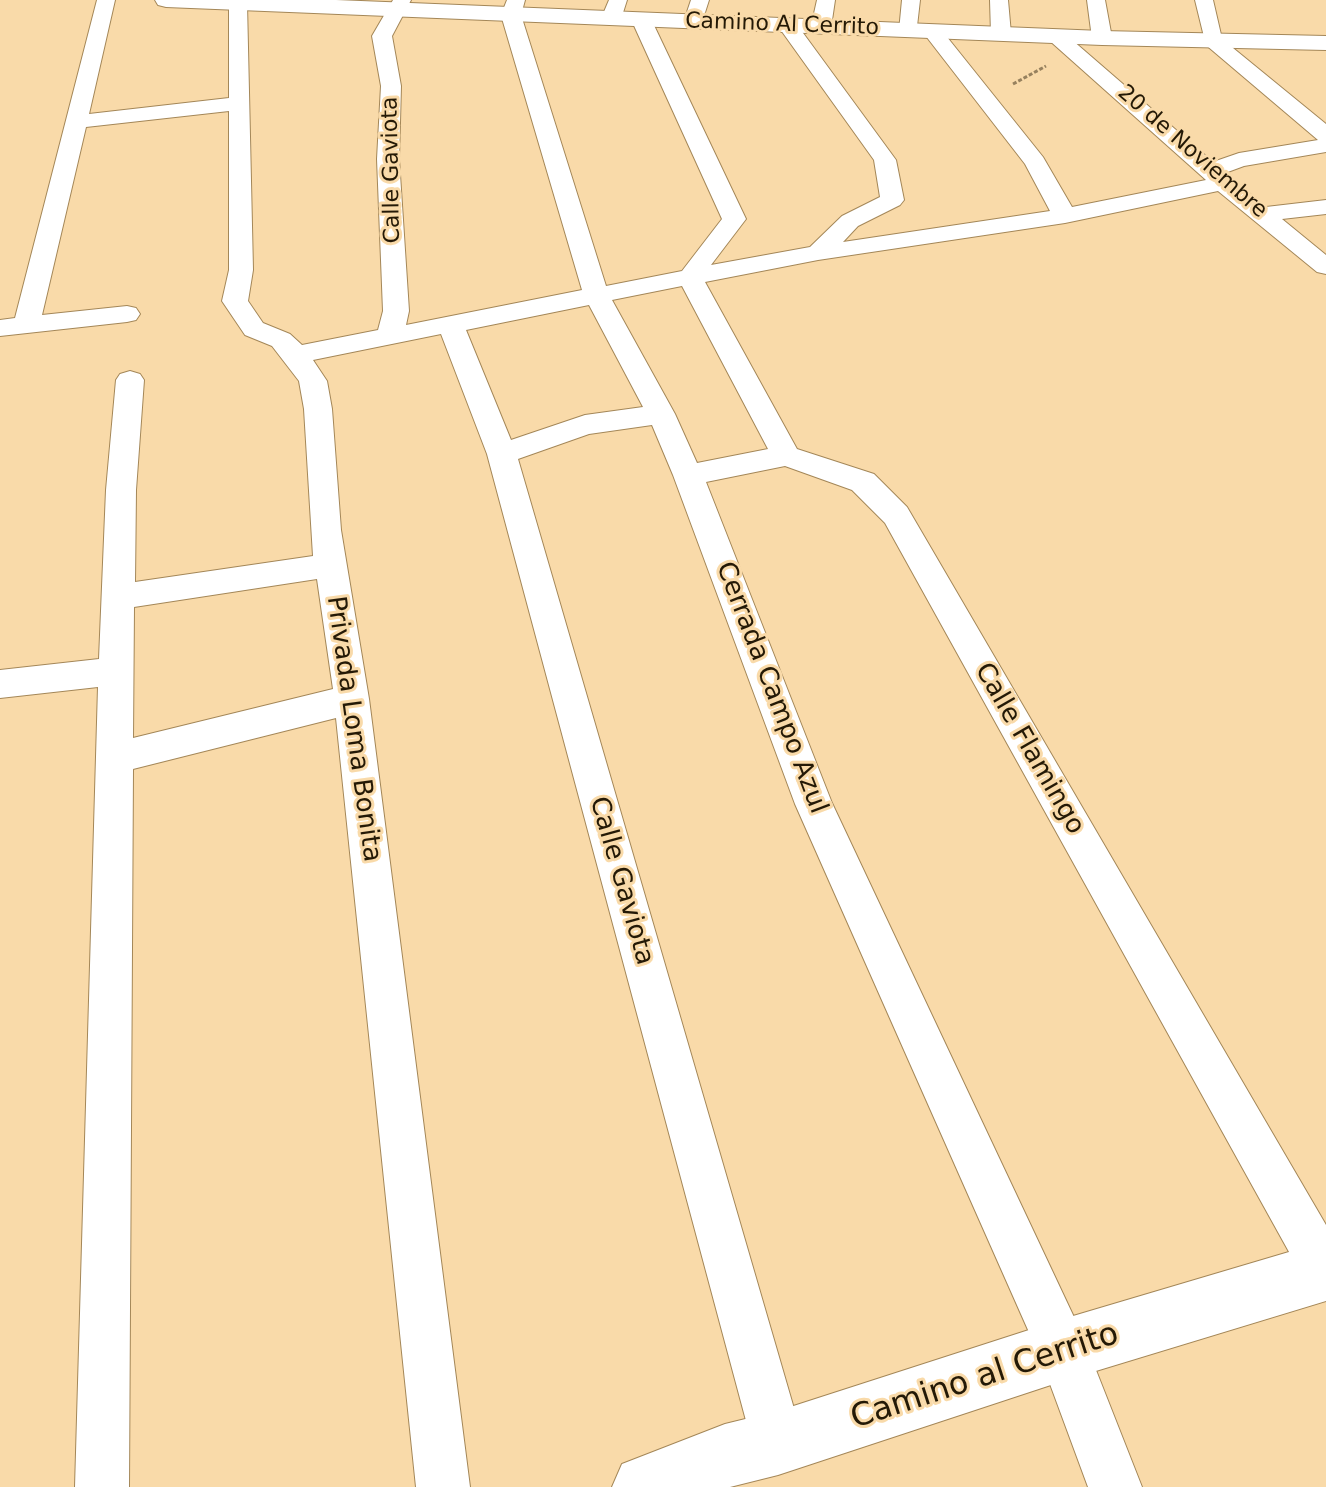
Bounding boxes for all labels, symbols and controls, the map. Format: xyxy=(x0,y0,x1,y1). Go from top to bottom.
street label: Camino Al Cerrito xyxy=(685,8,879,42)
street label: 20 de Noviembre xyxy=(1112,80,1272,224)
street label: Calle Gaviota xyxy=(378,96,406,244)
street label: Cerrada Campo Azul xyxy=(709,558,833,818)
street label: Privada Loma Bonita xyxy=(319,594,387,864)
street label: Calle Flamingo xyxy=(967,658,1091,840)
street label: Calle Gaviota xyxy=(582,793,660,969)
street label: Camino al Cerrito xyxy=(846,1316,1124,1438)

